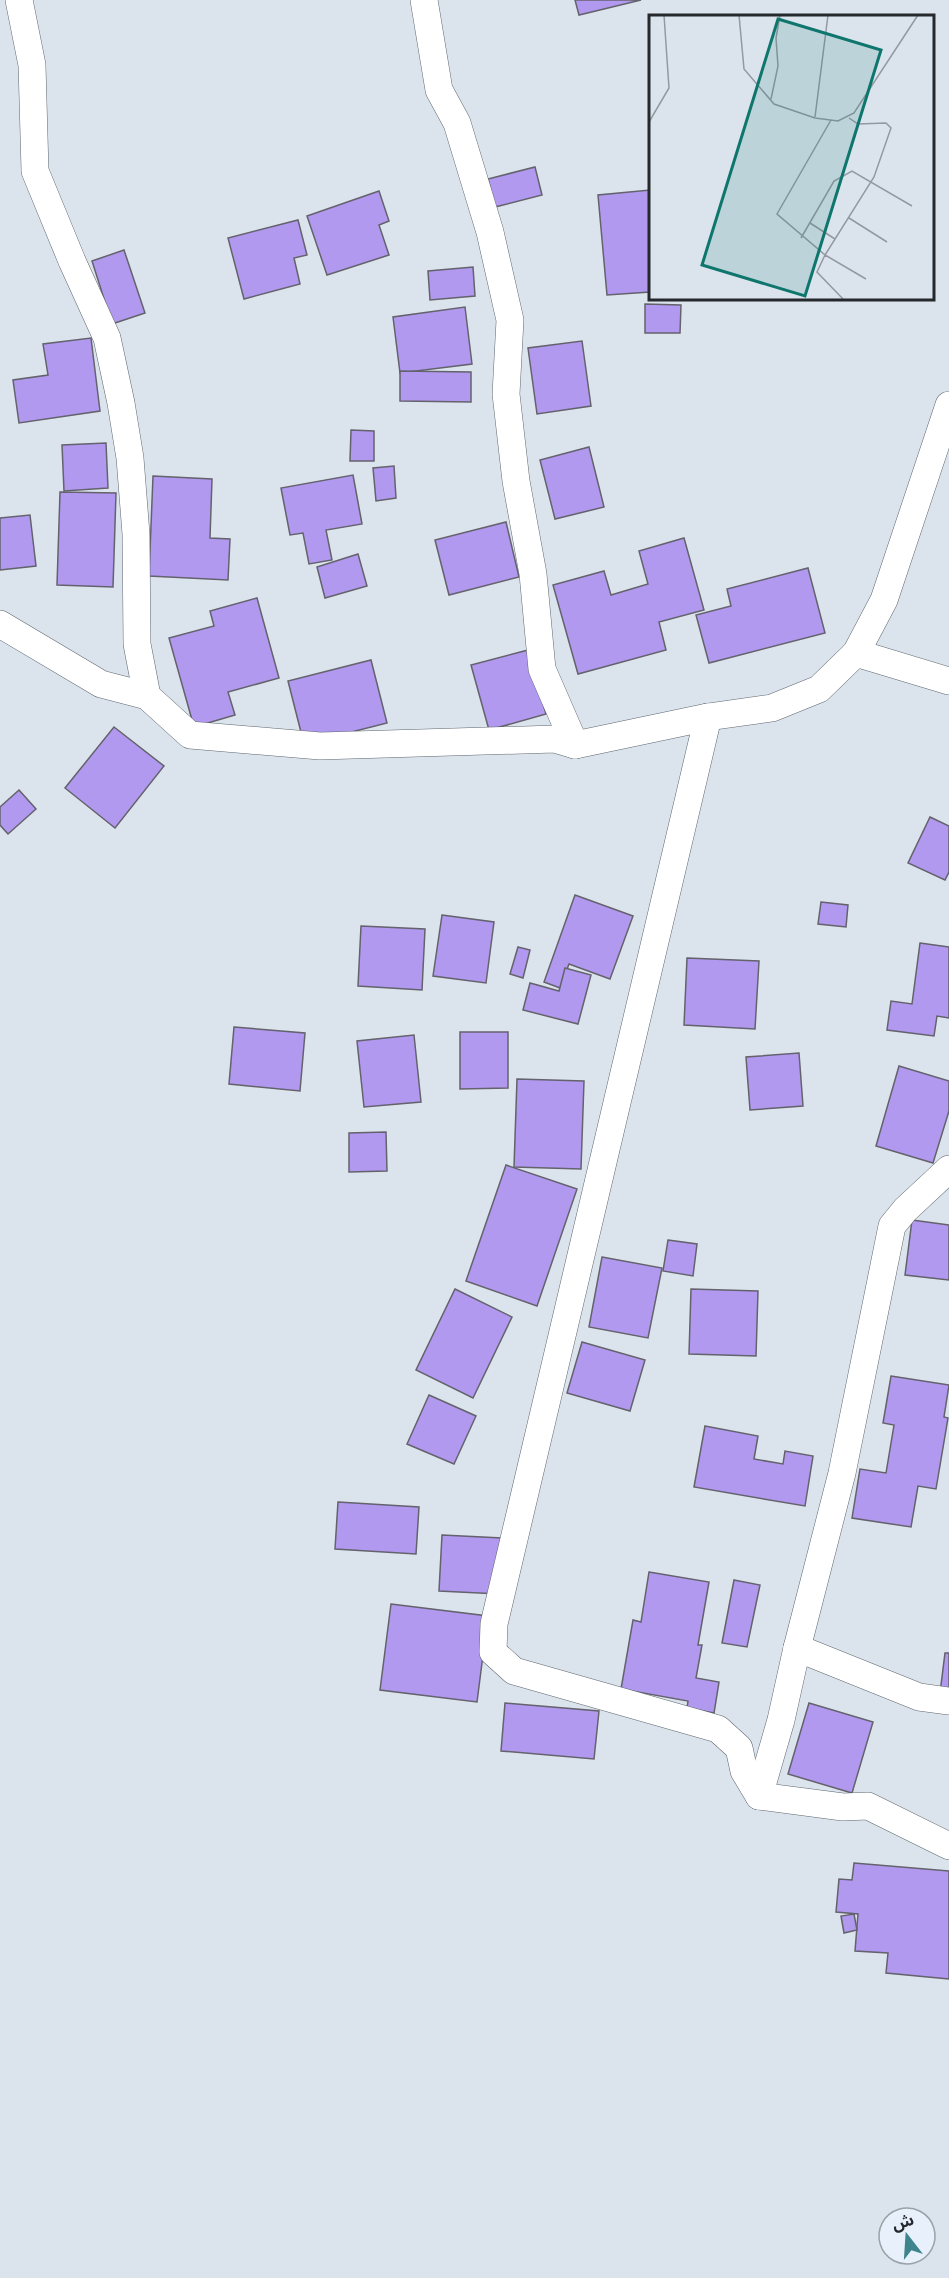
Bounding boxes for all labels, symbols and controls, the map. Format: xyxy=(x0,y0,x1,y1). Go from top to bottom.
inset map xyxy=(649,15,934,300)
north arrow xyxy=(877,2206,937,2266)
text: ش xyxy=(889,2209,916,2234)

